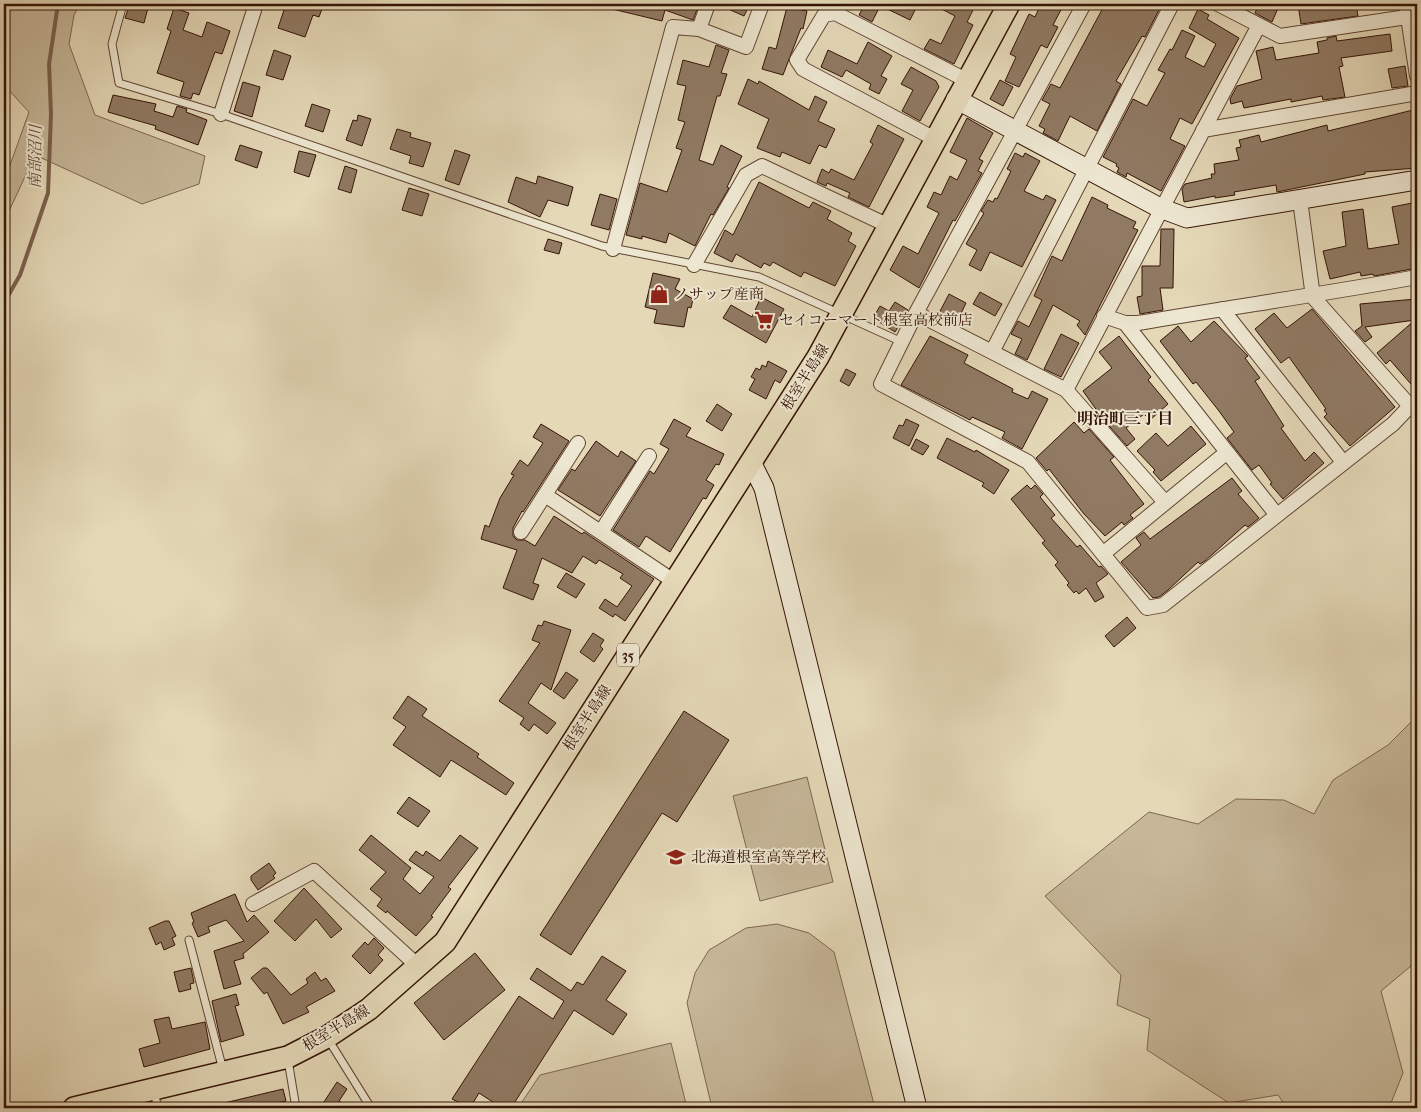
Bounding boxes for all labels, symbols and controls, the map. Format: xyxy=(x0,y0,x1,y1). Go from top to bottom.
water label: 南部沼川 xyxy=(25,123,45,189)
shop icon: ノサップ産商 xyxy=(648,283,670,305)
place label: ノサップ産商 xyxy=(674,285,764,303)
supermarket icon: セイコーマート根室高校前店 xyxy=(753,309,775,331)
place label: セイコーマート根室高校前店 xyxy=(779,311,973,329)
street label: 根室半島線 xyxy=(777,340,833,414)
district label: 明治町三丁目 xyxy=(1077,409,1173,428)
road number: 35 xyxy=(617,644,639,666)
street label: 根室半島線 xyxy=(559,682,615,754)
school or university icon: 北海道根室高等学校 xyxy=(665,846,687,868)
place label: 北海道根室高等学校 xyxy=(691,848,826,866)
street label: 根室半島線 xyxy=(299,1001,373,1055)

